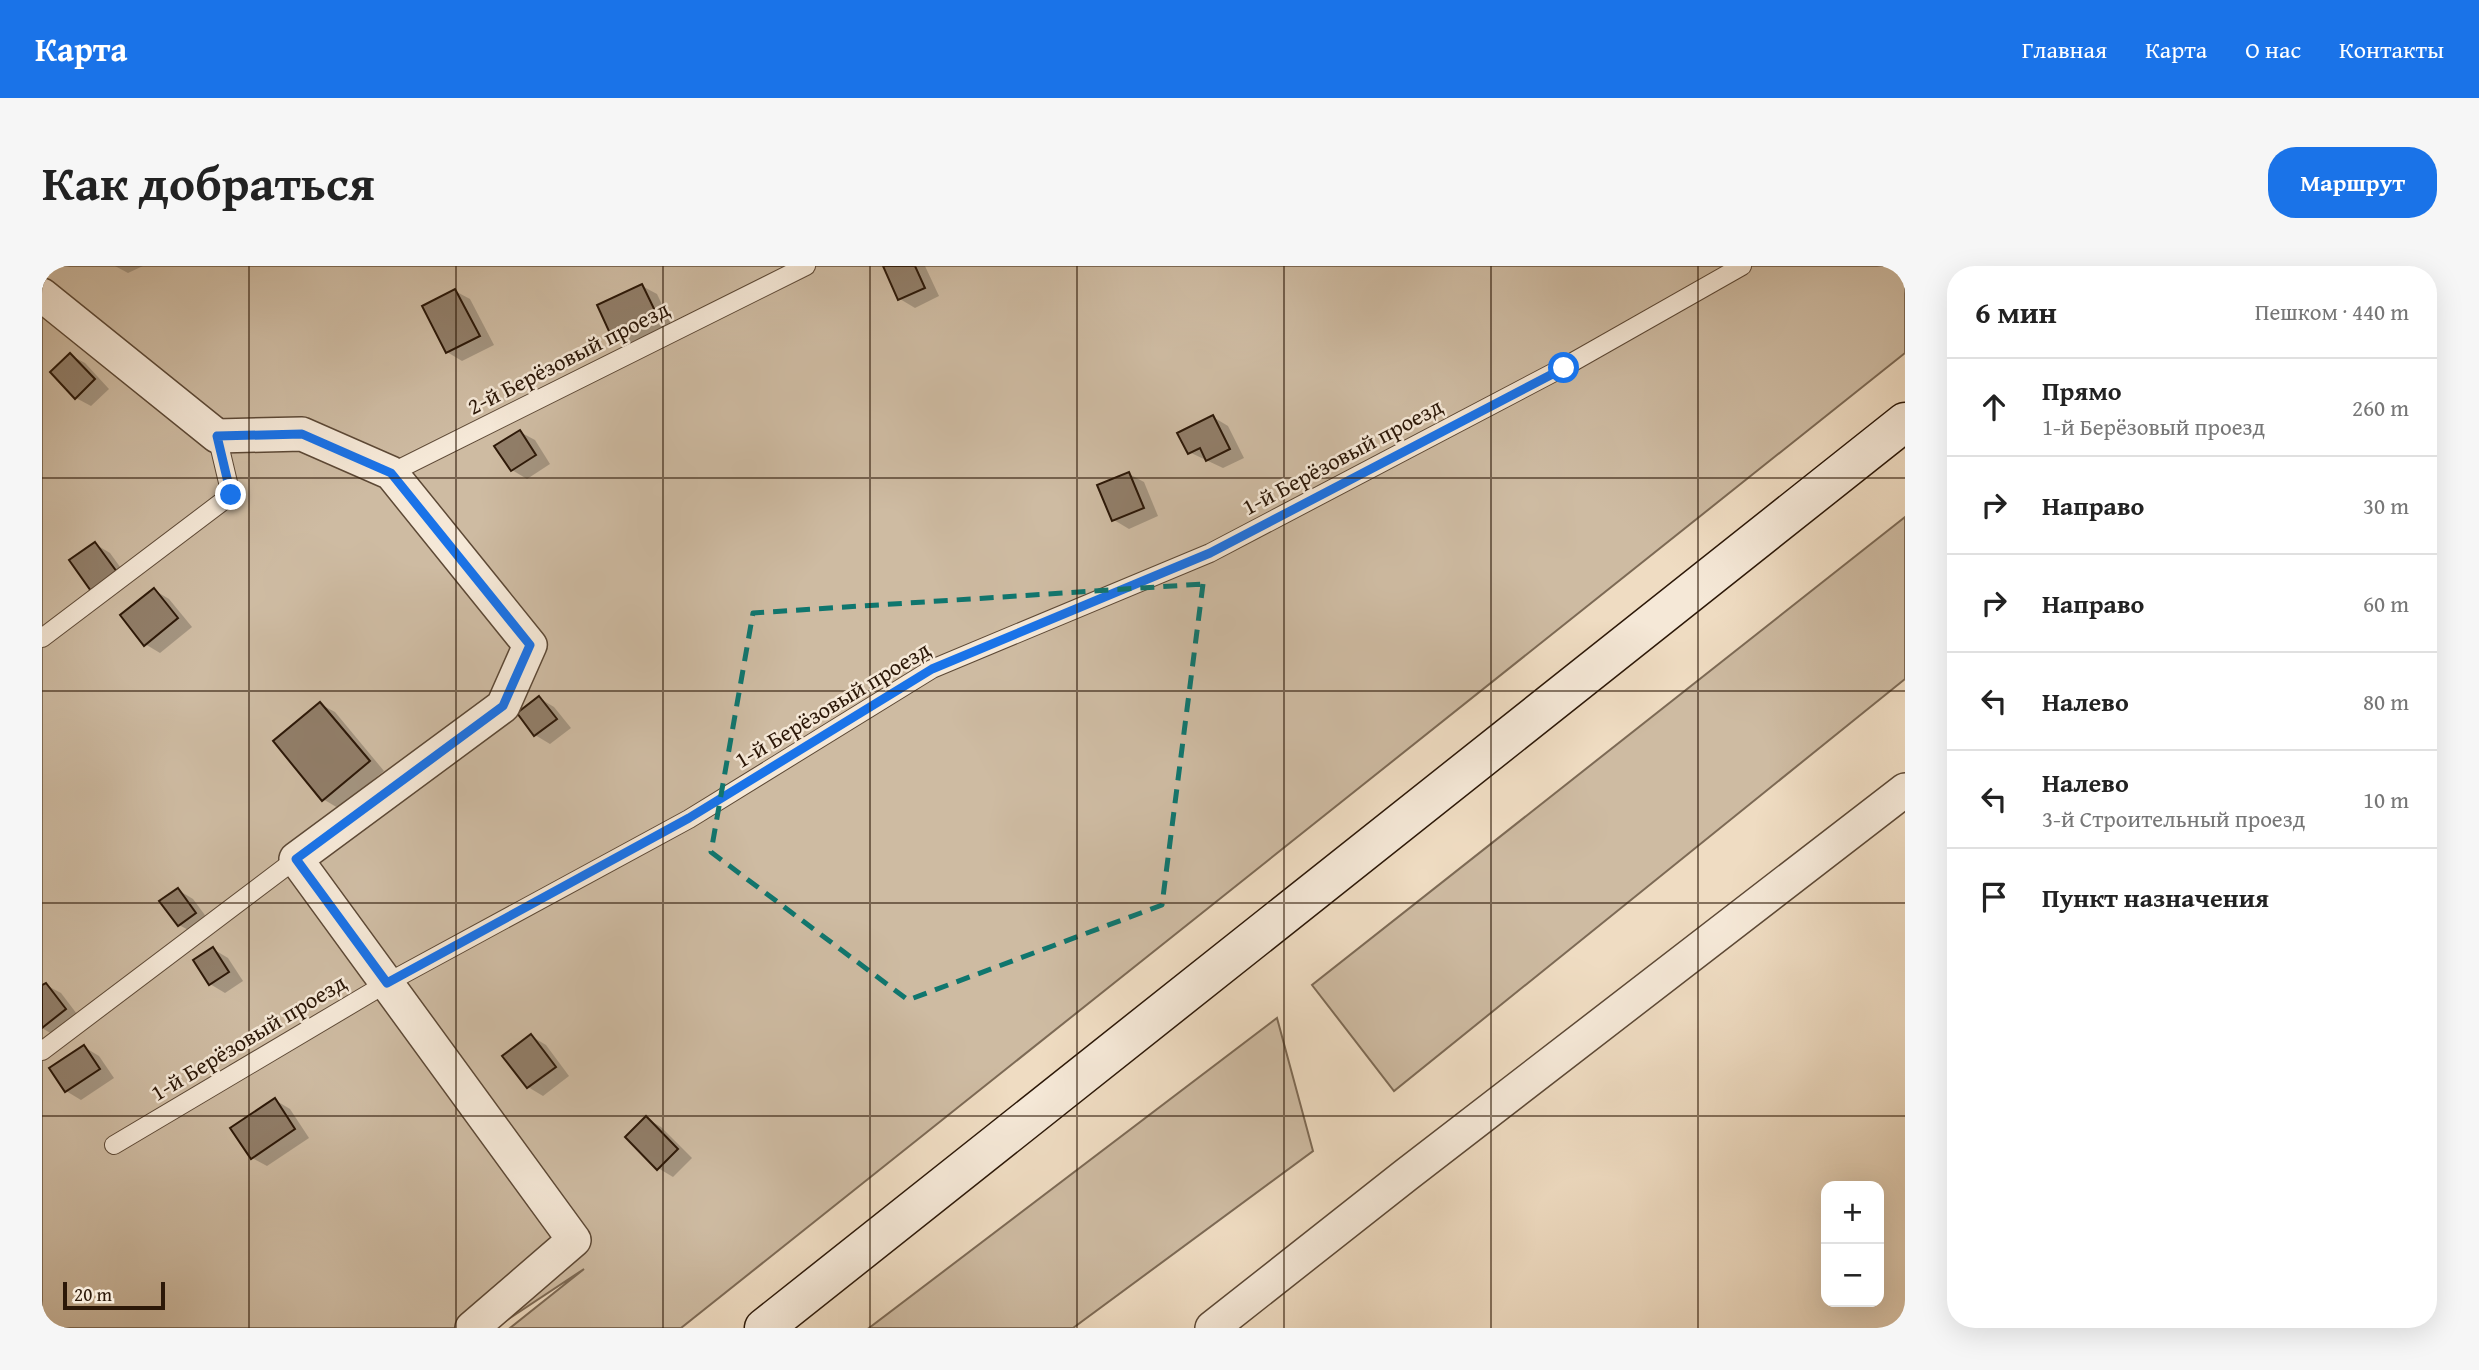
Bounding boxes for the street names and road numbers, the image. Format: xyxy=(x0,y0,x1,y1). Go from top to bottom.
street label: 2-й Берёзовый проезд xyxy=(461,291,675,422)
street label: 1-й Берёзовый проезд xyxy=(1236,389,1449,523)
street label: 1-й Берёзовый проезд xyxy=(728,632,936,776)
street label: 1-й Берёзовый проезд xyxy=(144,965,352,1109)

